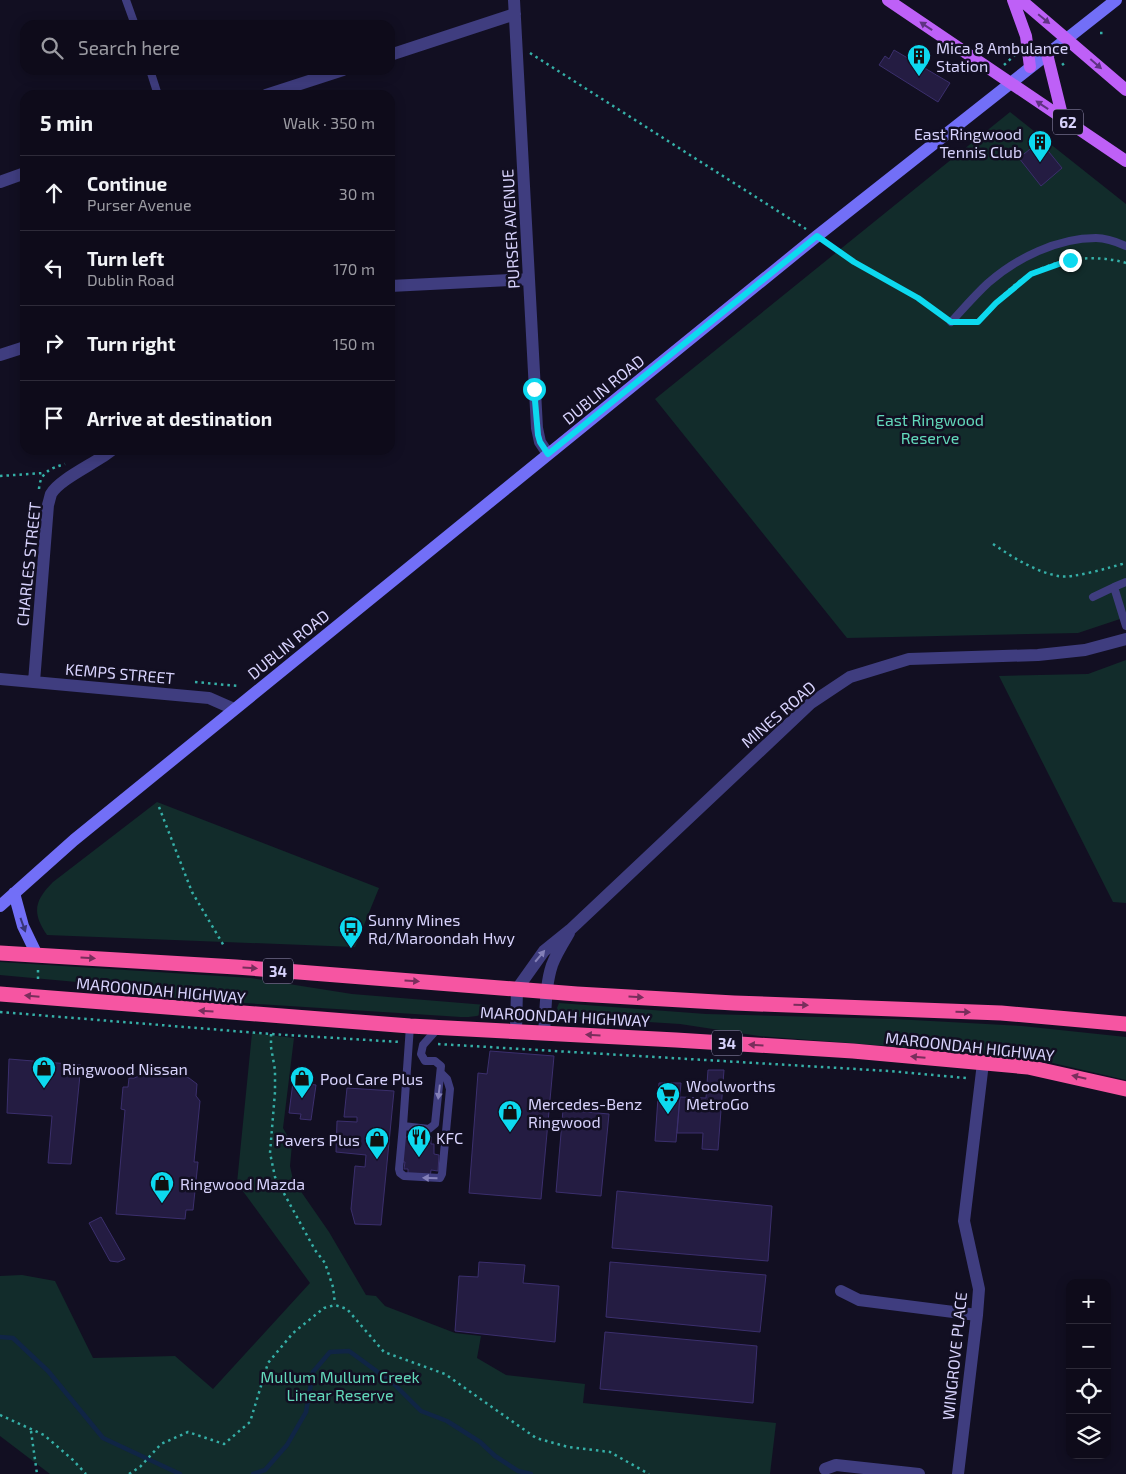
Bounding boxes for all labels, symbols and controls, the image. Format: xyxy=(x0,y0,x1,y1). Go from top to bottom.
one-way arrow xyxy=(1037,13,1050,24)
search box xyxy=(20,20,395,75)
one-way arrow xyxy=(919,21,933,31)
icon: search xyxy=(38,34,66,62)
text: Search here xyxy=(78,36,180,59)
place label: Mica 8 Ambulance Station xyxy=(936,38,1068,75)
building icon: Mica 8 Ambulance Station xyxy=(906,43,932,77)
one-way arrow xyxy=(1090,58,1102,70)
one-way arrow xyxy=(1035,100,1048,110)
text: 5 min xyxy=(40,110,93,135)
road number: 62 xyxy=(1053,110,1083,134)
text: Walk · 350 m xyxy=(283,113,375,132)
place label: East Ringwood Tennis Club xyxy=(914,124,1022,161)
building icon: East Ringwood Tennis Club xyxy=(1027,129,1053,163)
street label: PURSER AVENUE xyxy=(497,169,523,289)
text: Continue xyxy=(87,172,167,195)
icon: ahead xyxy=(40,179,68,207)
text: 30 m xyxy=(339,184,375,203)
text: Purser Avenue xyxy=(87,195,192,214)
text: Turn left xyxy=(87,247,164,270)
route end xyxy=(1059,249,1082,272)
icon: left xyxy=(40,254,68,282)
text: 170 m xyxy=(333,259,375,278)
text: Dublin Road xyxy=(87,270,174,289)
icon: right xyxy=(40,329,68,357)
text: Turn right xyxy=(87,332,175,355)
text: 150 m xyxy=(333,334,375,353)
street label: DUBLIN ROAD xyxy=(558,350,648,428)
route start xyxy=(523,378,546,401)
icon: arrive xyxy=(40,404,68,432)
text: Arrive at destination xyxy=(87,407,272,430)
park label: East Ringwood Reserve xyxy=(876,410,984,447)
street label: CHARLES STREET xyxy=(12,501,44,627)
street label: DUBLIN ROAD xyxy=(243,605,333,683)
street label: KEMPS STREET xyxy=(65,659,175,687)
street label: MINES ROAD xyxy=(737,677,819,751)
place label: Sunny Mines Rd/Maroondah Hwy xyxy=(368,910,516,947)
bus stop icon: Sunny Mines Rd/Maroondah Hwy xyxy=(338,915,364,949)
one-way arrow xyxy=(19,918,27,933)
one-way arrow xyxy=(534,951,546,963)
one-way arrow xyxy=(80,955,96,963)
road number: 34 xyxy=(263,958,293,984)
one-way arrow xyxy=(242,965,258,973)
street label: MAROONDAH HIGHWAY xyxy=(76,973,246,1007)
one-way arrow xyxy=(404,977,420,985)
one-way arrow xyxy=(24,992,40,1000)
one-way arrow xyxy=(628,994,644,1002)
street label: MAROONDAH HIGHWAY xyxy=(480,1002,650,1030)
one-way arrow xyxy=(793,1002,809,1010)
one-way arrow xyxy=(198,1006,214,1014)
one-way arrow xyxy=(955,1008,971,1016)
street label: MAROONDAH HIGHWAY xyxy=(885,1028,1055,1064)
road number: 34 xyxy=(712,1030,742,1056)
one-way arrow xyxy=(585,1031,601,1039)
one-way arrow xyxy=(747,1041,763,1049)
one-way arrow xyxy=(909,1053,925,1061)
shop icon: Ringwood Nissan xyxy=(31,1055,57,1089)
place label: Ringwood Nissan xyxy=(62,1059,188,1078)
shop icon: Pool Care Plus xyxy=(289,1065,315,1099)
place label: Pool Care Plus xyxy=(320,1069,423,1088)
one-way arrow xyxy=(1071,1073,1086,1081)
place label: Woolworths MetroGo xyxy=(686,1076,776,1113)
supermarket icon: Woolworths MetroGo xyxy=(655,1081,681,1115)
one-way arrow xyxy=(435,1084,443,1100)
place label: Mercedes-Benz Ringwood xyxy=(528,1094,642,1131)
shop icon: Mercedes-Benz Ringwood xyxy=(497,1099,523,1133)
restaurant icon: KFC xyxy=(406,1124,432,1158)
shop icon: Pavers Plus xyxy=(364,1126,390,1160)
place label: KFC xyxy=(436,1128,463,1147)
place label: Pavers Plus xyxy=(275,1130,360,1149)
shop icon: Ringwood Mazda xyxy=(149,1170,175,1204)
one-way arrow xyxy=(421,1173,437,1181)
place label: Ringwood Mazda xyxy=(180,1174,305,1193)
map controls xyxy=(1066,1279,1111,1459)
button: + xyxy=(1066,1279,1111,1324)
street label: WINGROVE PLACE xyxy=(938,1291,970,1421)
button: − xyxy=(1066,1324,1111,1369)
park label: Mullum Mullum Creek Linear Reserve xyxy=(260,1367,420,1404)
button: locate xyxy=(1066,1369,1111,1414)
button: layers xyxy=(1066,1414,1111,1459)

